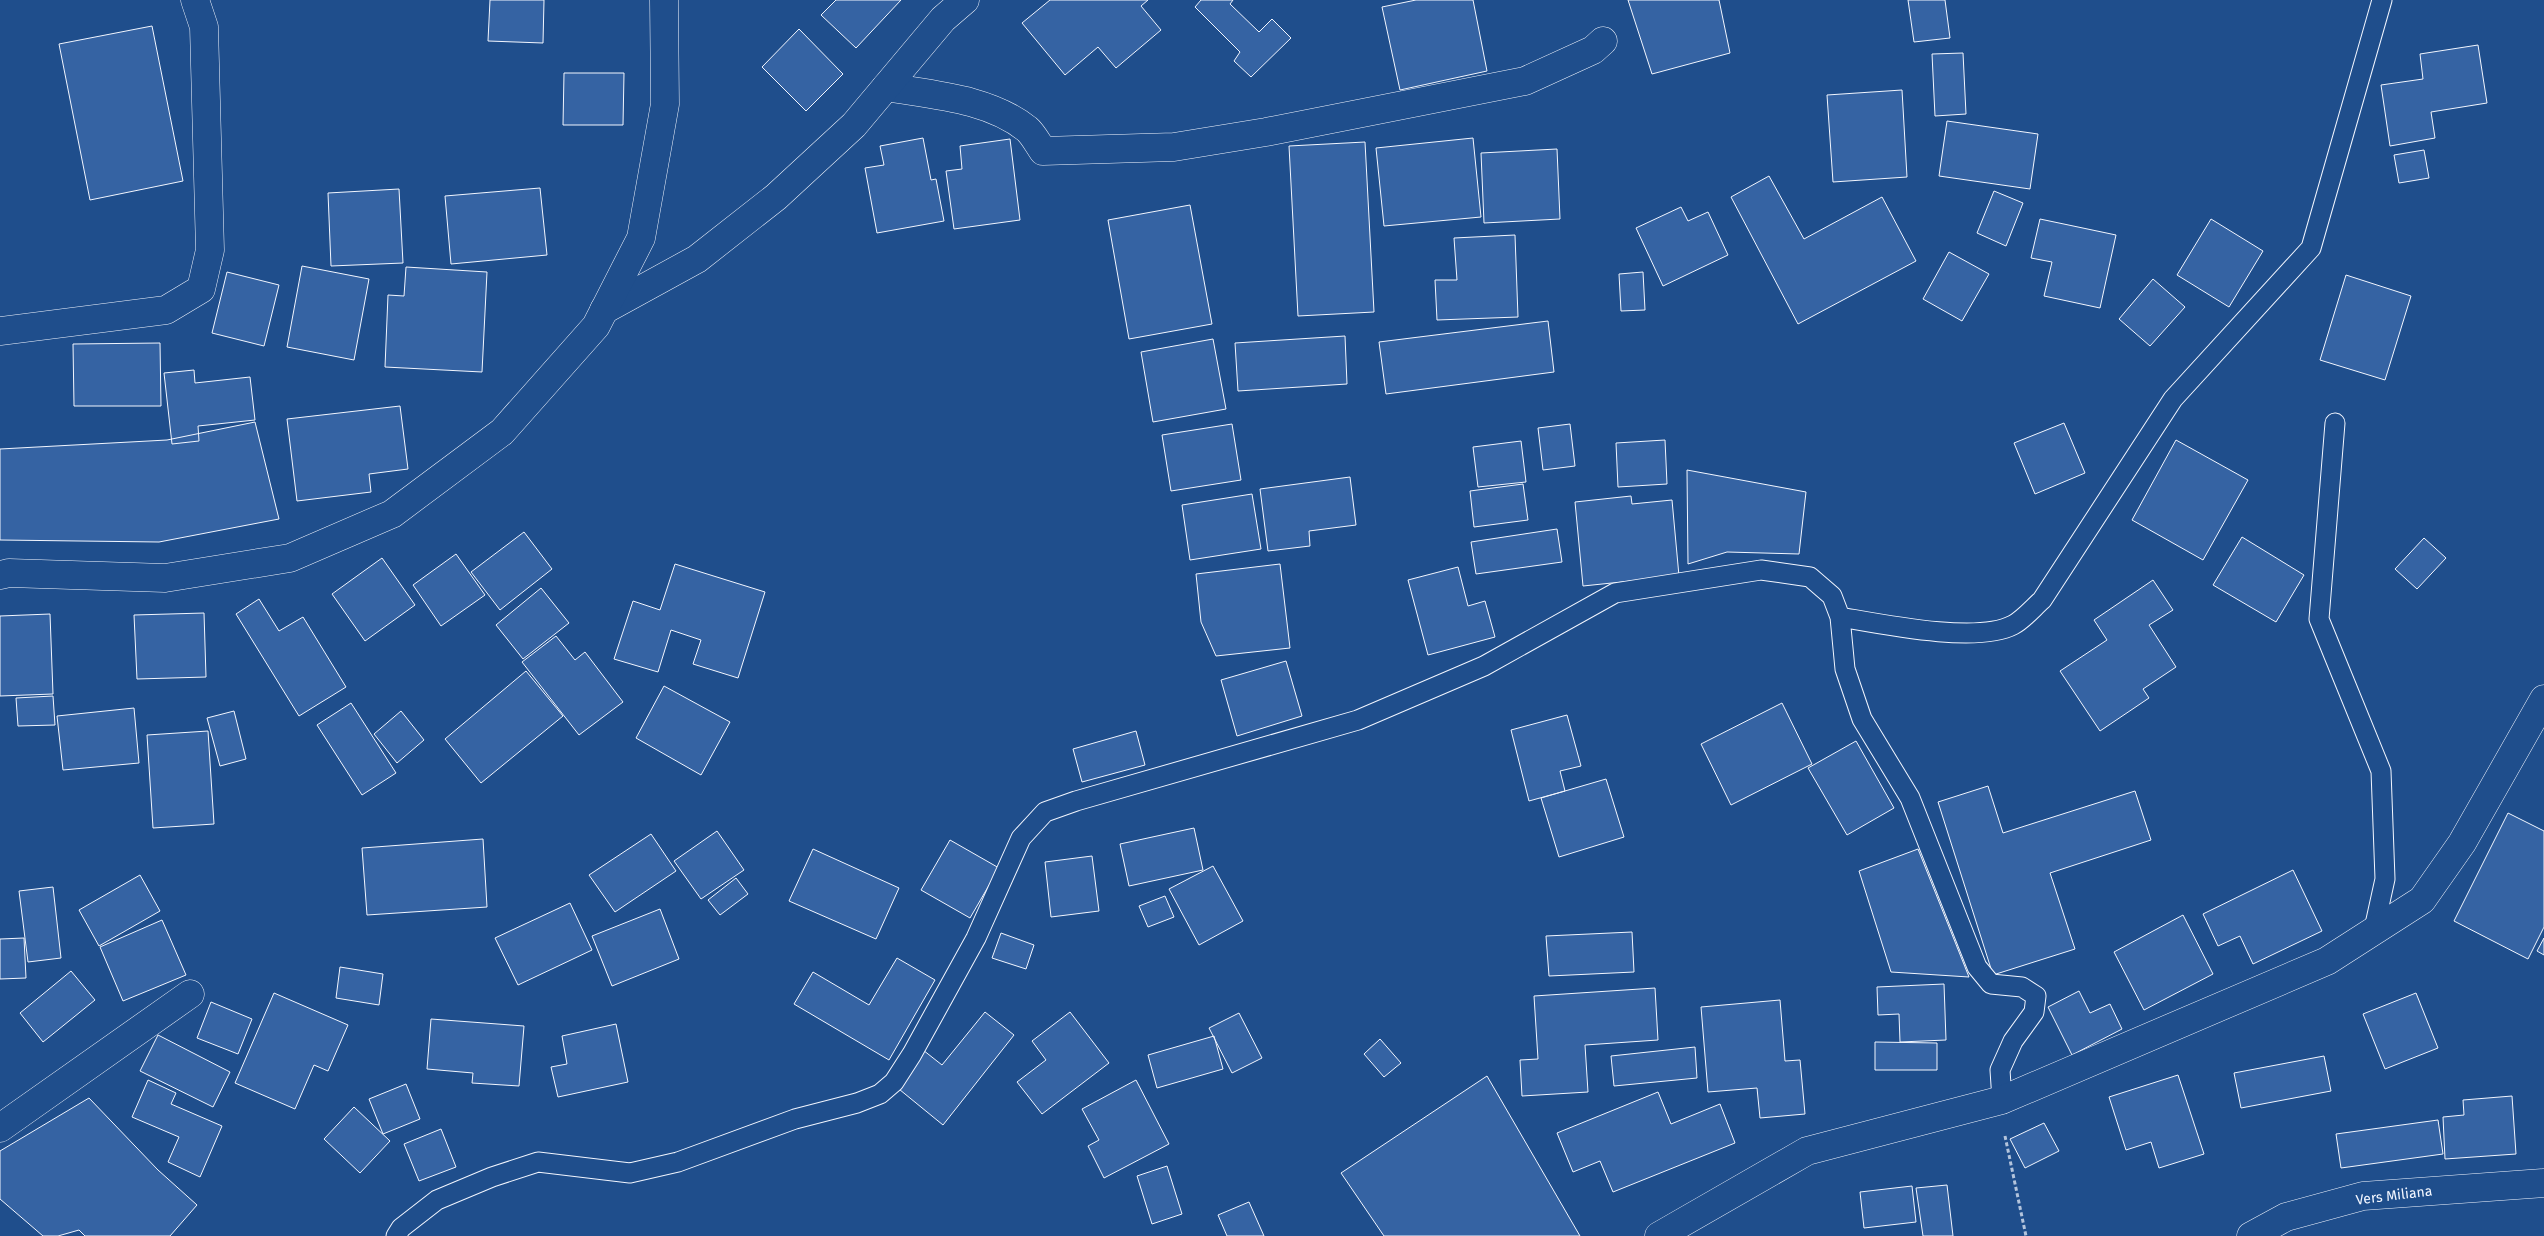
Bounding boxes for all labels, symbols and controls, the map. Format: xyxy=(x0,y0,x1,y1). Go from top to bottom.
street label: Vers Miliana xyxy=(2355,1182,2433,1209)

